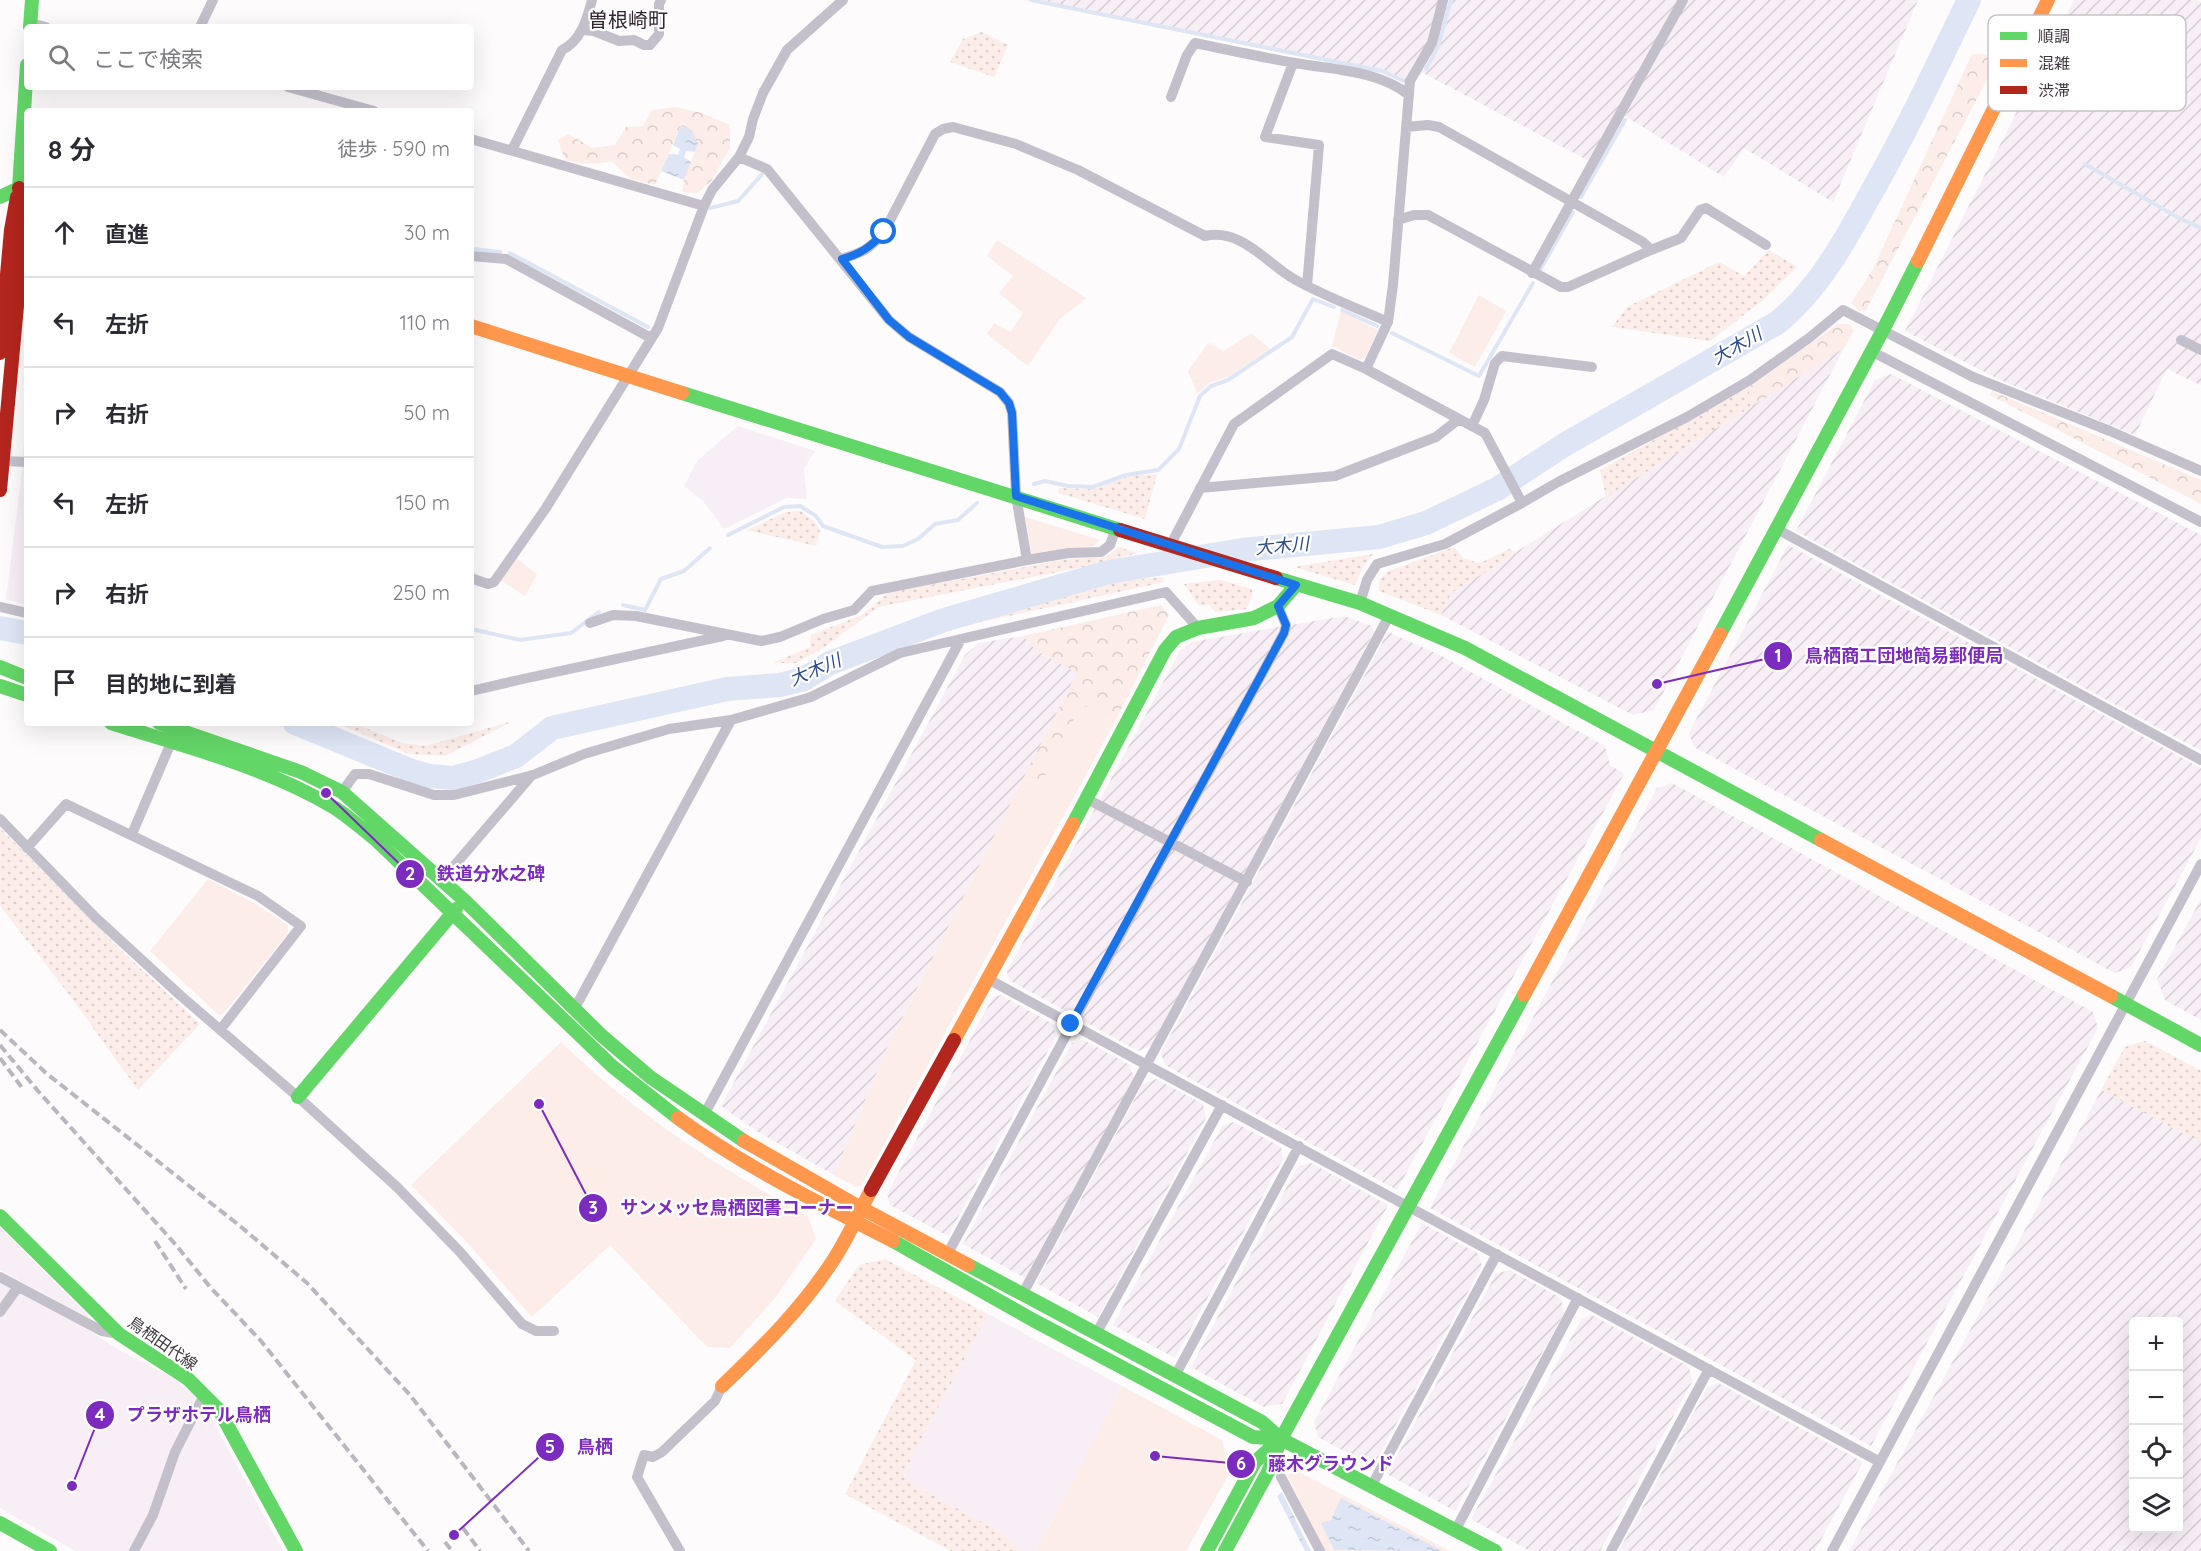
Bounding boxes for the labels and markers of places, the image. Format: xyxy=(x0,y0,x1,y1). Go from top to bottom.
callout: 鳥栖商工団地簡易郵便局 xyxy=(1763,638,2015,674)
callout: 鉄道分水之碑 xyxy=(395,856,557,892)
callout: サンメッセ鳥栖図書コーナー xyxy=(578,1190,866,1226)
callout: プラザホテル鳥栖 xyxy=(85,1397,283,1433)
callout: 鳥栖 xyxy=(535,1429,625,1465)
callout: 藤木グラウンド xyxy=(1226,1446,1406,1482)

